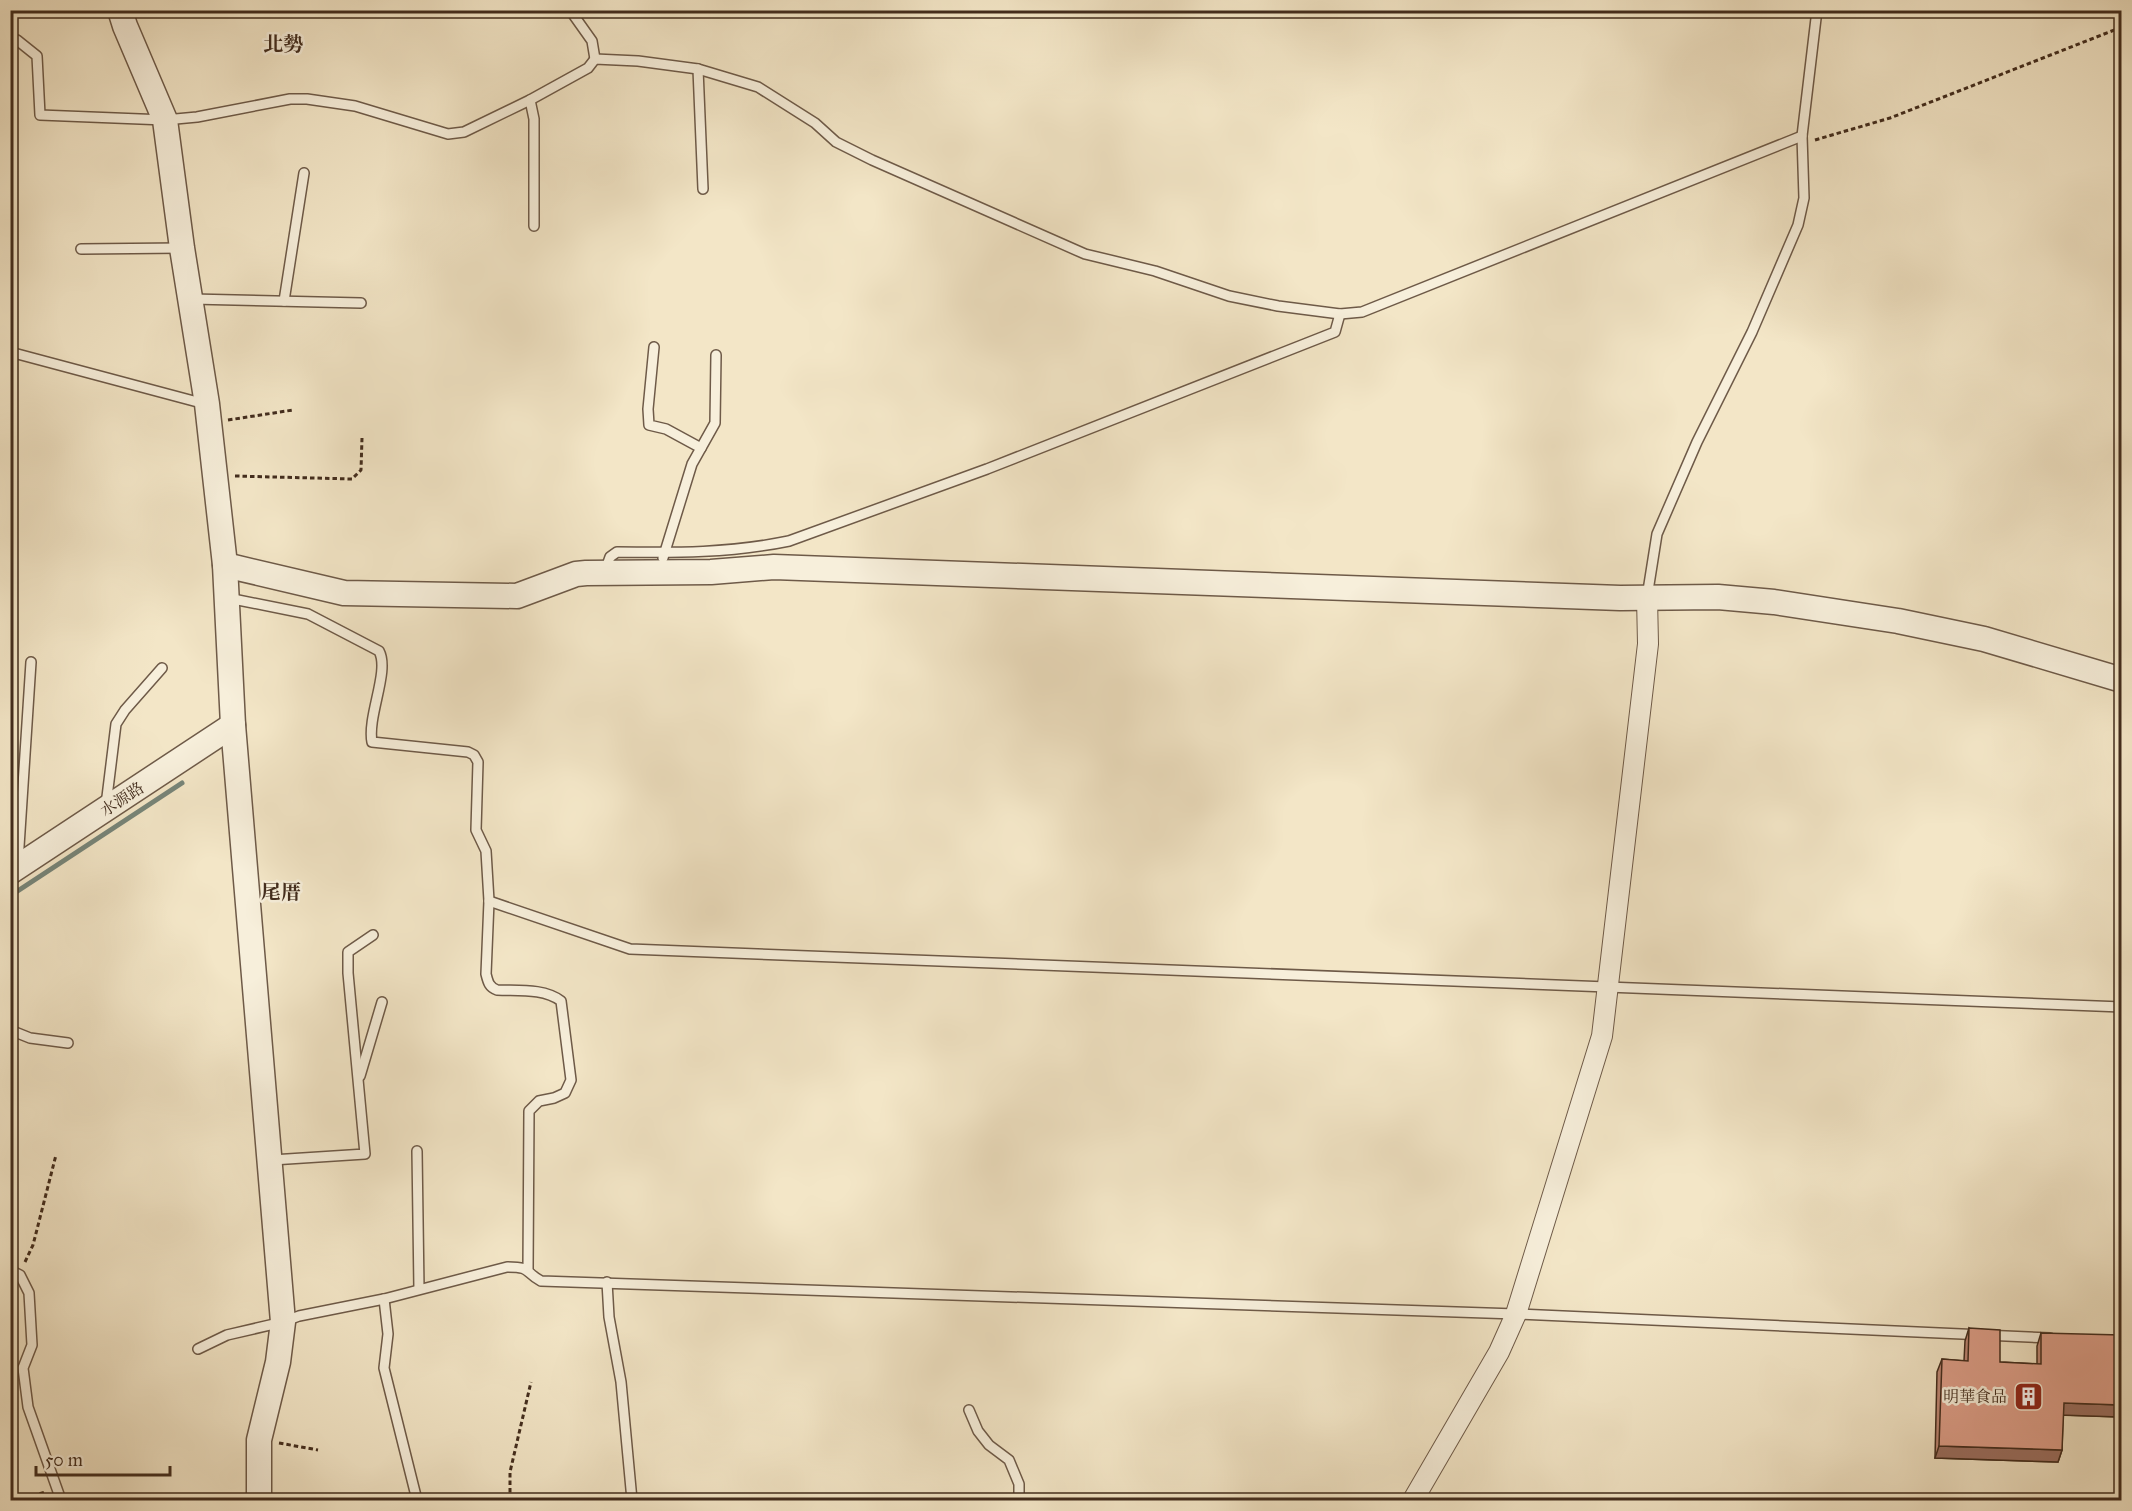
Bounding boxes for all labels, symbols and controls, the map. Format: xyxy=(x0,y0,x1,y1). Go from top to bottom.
district label: 北勢 xyxy=(263,32,303,56)
street label: 水源路 xyxy=(97,778,147,820)
district label: 尾厝 xyxy=(261,880,301,904)
building icon: 明華食品 xyxy=(2012,1380,2044,1412)
place label: 明華食品 xyxy=(1943,1387,2007,1406)
scale bar xyxy=(36,1439,170,1477)
text: 50 m xyxy=(45,1449,83,1471)

